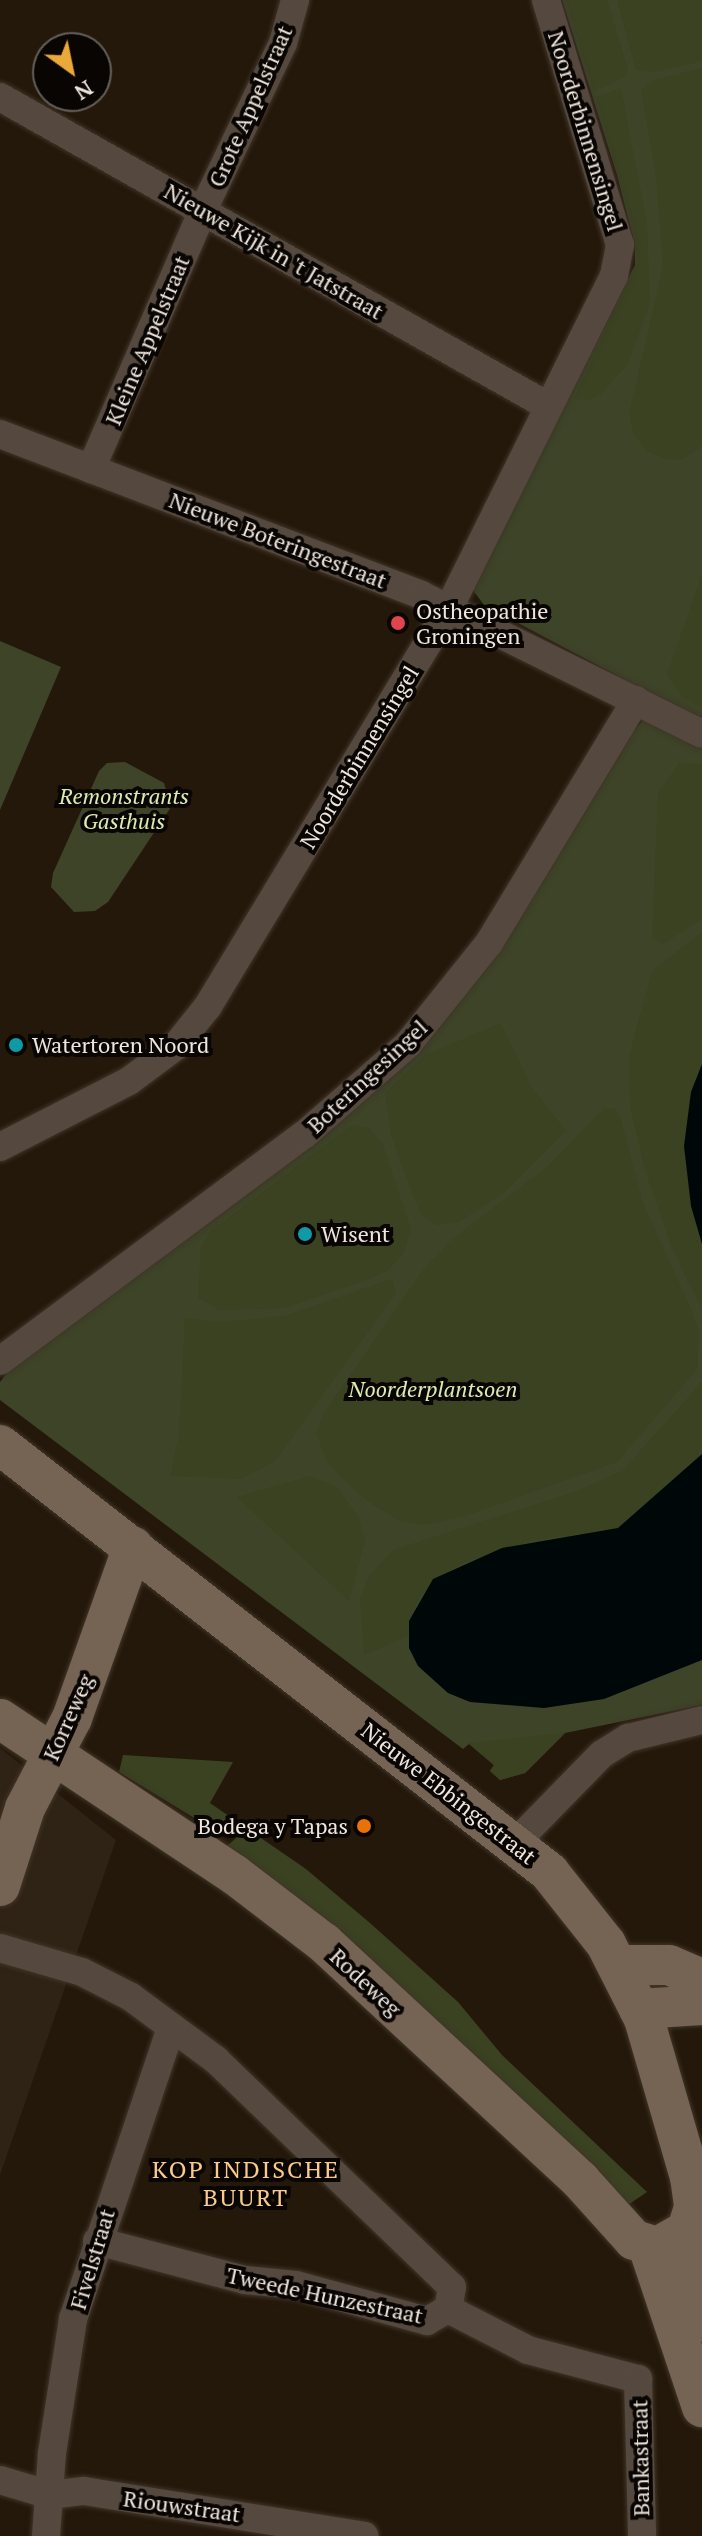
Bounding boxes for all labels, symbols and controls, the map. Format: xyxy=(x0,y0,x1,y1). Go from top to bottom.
street label: Grote Appelstraat xyxy=(203,21,297,191)
street label: Noorderbinnensingel xyxy=(543,28,629,234)
north arrow xyxy=(32,32,112,112)
text: N xyxy=(69,74,99,108)
street label: Nieuwe Kijk in 't Jatstraat xyxy=(160,177,388,325)
street label: Kleine Appelstraat xyxy=(99,251,195,429)
street label: Nieuwe Boteringestraat xyxy=(166,486,390,594)
place label: Ostheopathie Groningen xyxy=(416,597,548,648)
marker: Ostheopathie Groningen xyxy=(387,612,409,634)
street label: Noorderbinnensingel xyxy=(294,661,424,853)
park label: Remonstrants Gasthuis xyxy=(59,782,189,834)
street label: Boteringesingel xyxy=(302,1014,432,1138)
place label: Watertoren Noord xyxy=(32,1032,209,1058)
marker: Watertoren Noord xyxy=(7,1036,25,1054)
place label: Wisent xyxy=(321,1221,390,1247)
marker: Wisent xyxy=(296,1225,314,1243)
park label: Noorderplantsoen xyxy=(349,1376,517,1402)
street label: Korreweg xyxy=(37,1670,99,1764)
street label: Nieuwe Ebbingestraat xyxy=(356,1717,542,1869)
place label: Bodega y Tapas xyxy=(197,1813,348,1839)
marker: Bodega y Tapas xyxy=(355,1817,373,1835)
street label: Rodeweg xyxy=(325,1943,407,2021)
district label: KOP INDISCHE BUURT xyxy=(152,2156,340,2212)
street label: Fivelstraat xyxy=(64,2206,120,2312)
street label: Tweede Hunzestraat xyxy=(224,2261,426,2329)
street label: Bankastraat xyxy=(626,2399,654,2517)
street label: Riouwstraat xyxy=(122,2485,242,2527)

